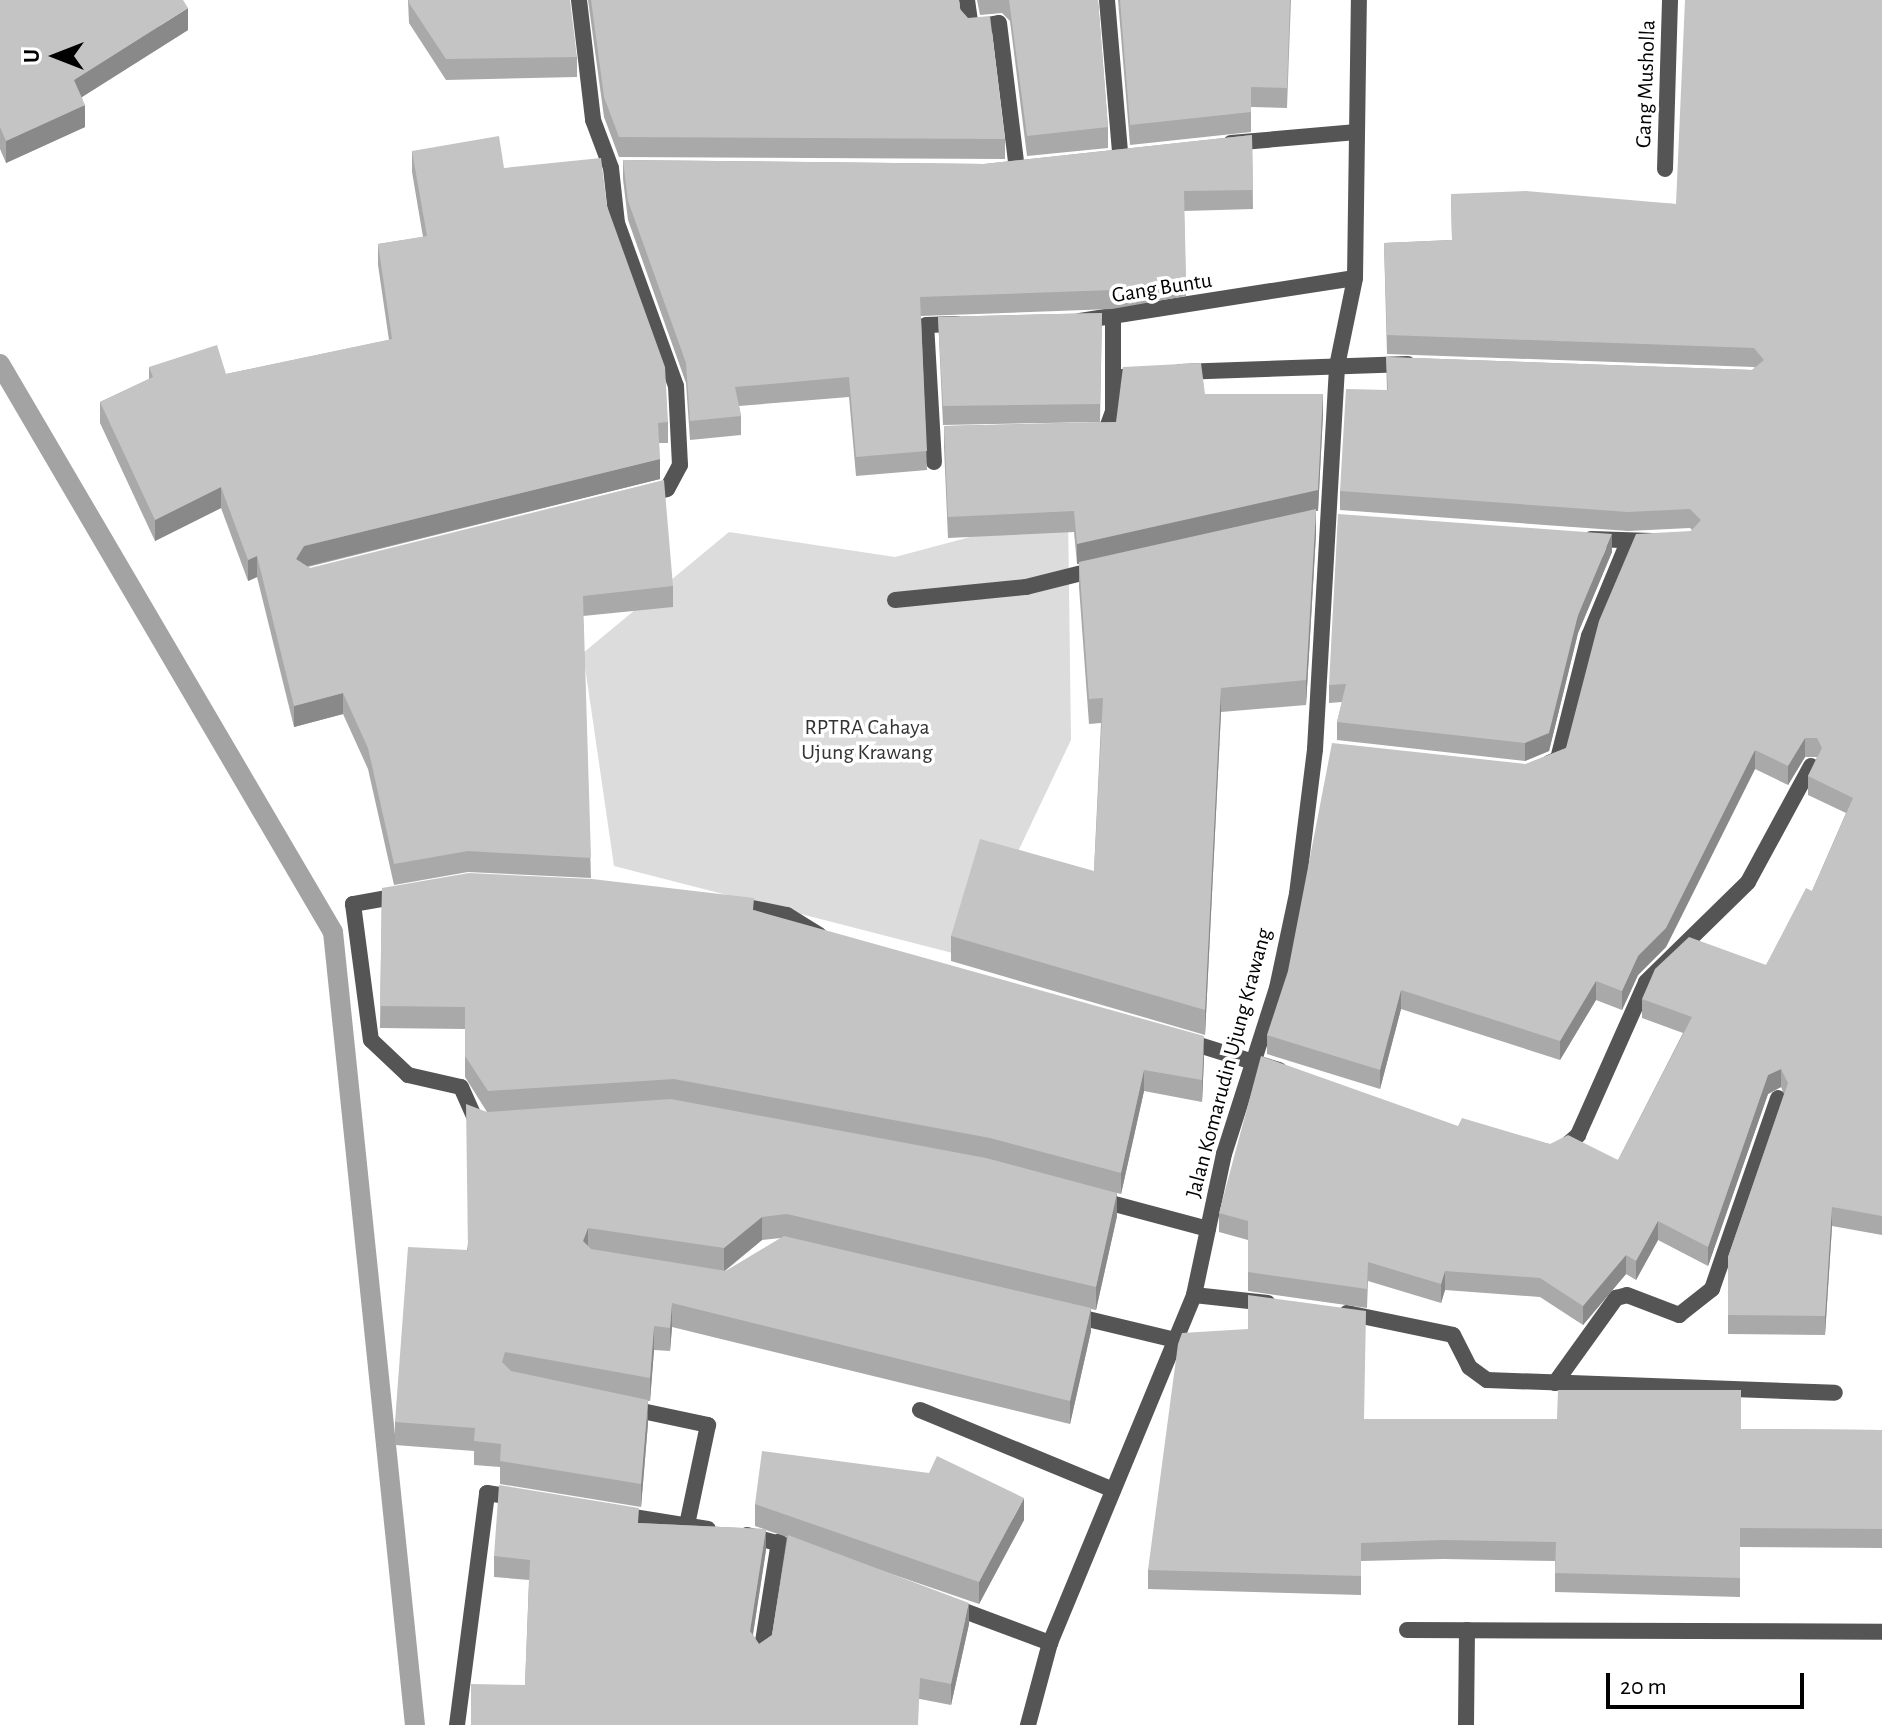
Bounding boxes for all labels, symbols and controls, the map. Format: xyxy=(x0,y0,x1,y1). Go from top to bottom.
north arrow xyxy=(16,16,96,96)
street label: Gang Musholla xyxy=(1631,19,1661,149)
text: U xyxy=(21,49,43,63)
street label: Gang Buntu xyxy=(1110,267,1214,309)
park label: RPTRA Cahaya Ujung Krawang xyxy=(801,714,933,766)
street label: Jalan Komarudin Ujung Krawang xyxy=(1180,925,1278,1201)
scale bar xyxy=(1610,1657,1808,1707)
text: 20 m xyxy=(1620,1675,1667,1699)

